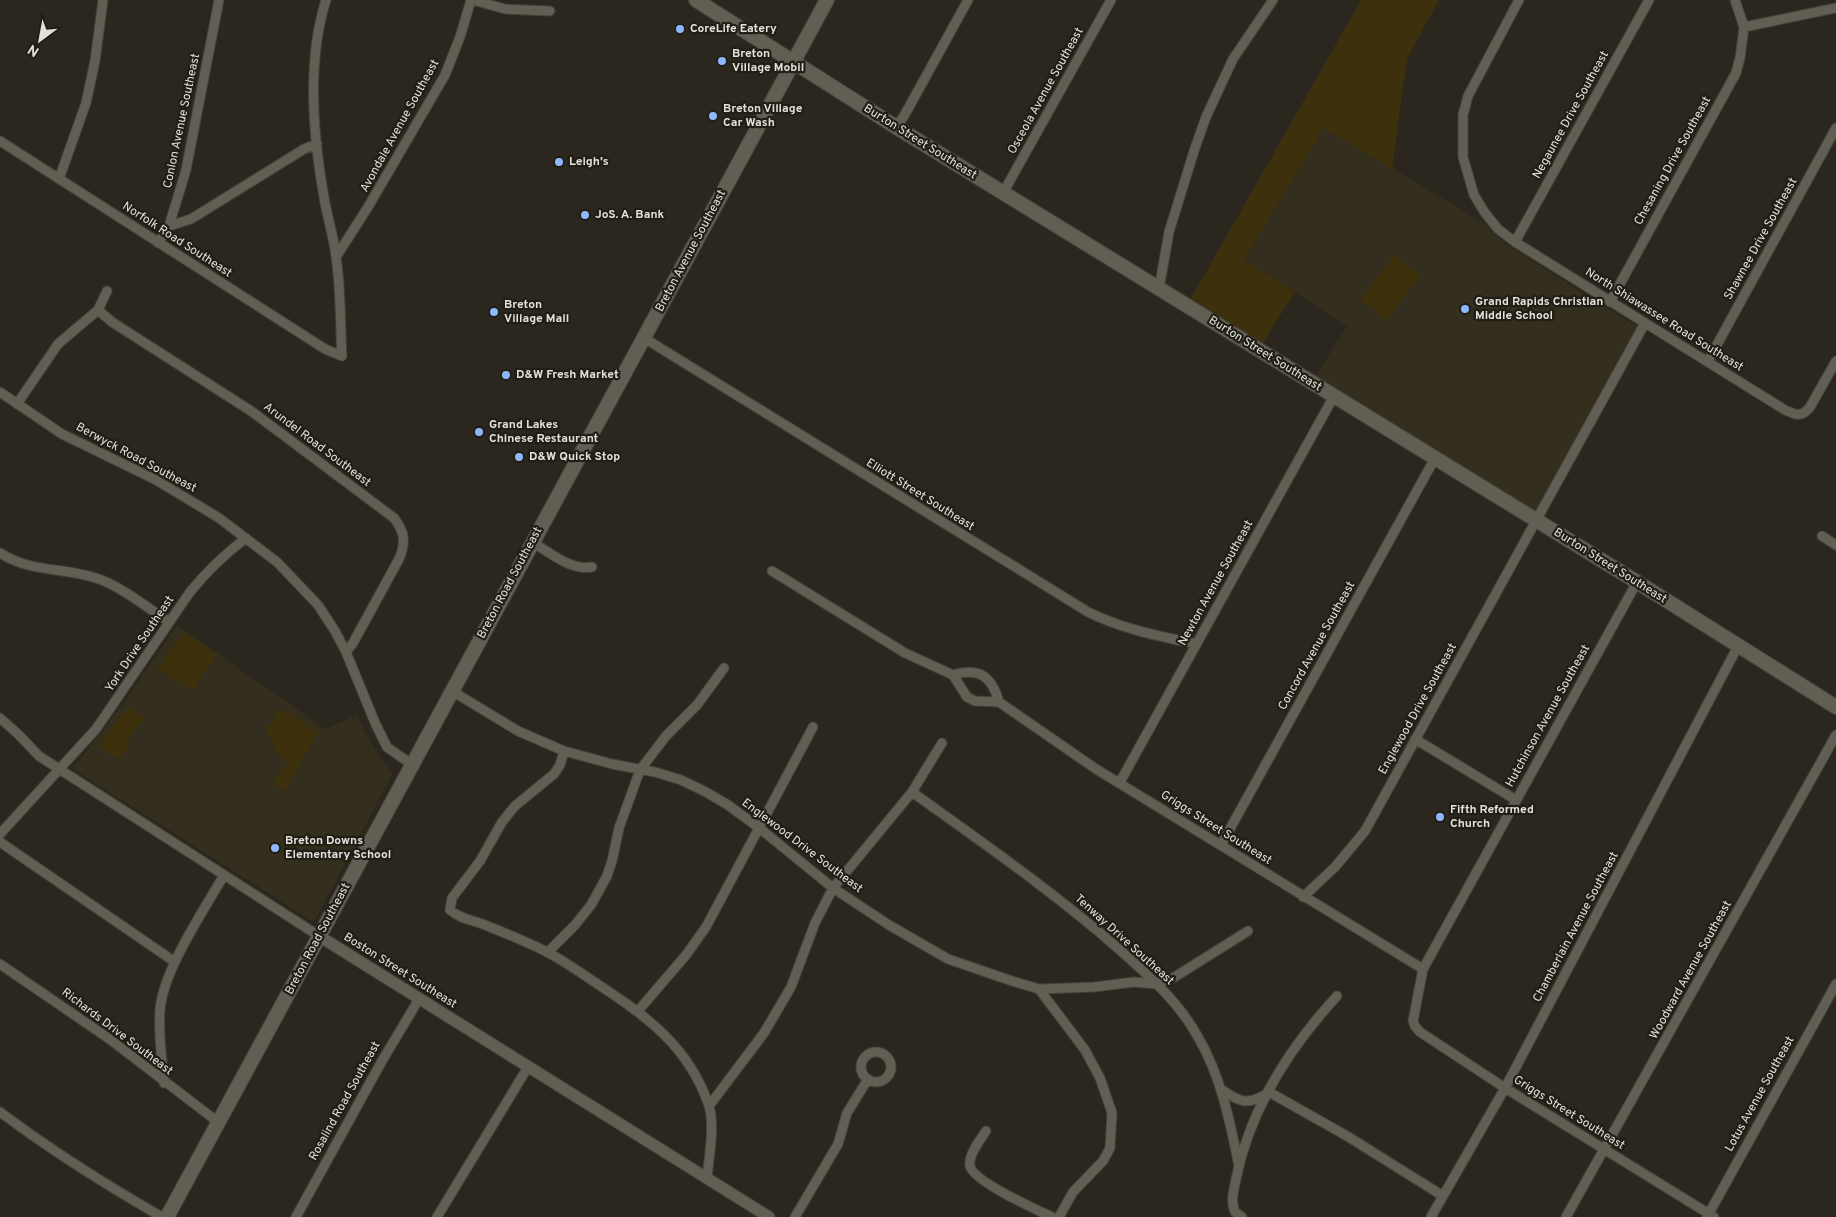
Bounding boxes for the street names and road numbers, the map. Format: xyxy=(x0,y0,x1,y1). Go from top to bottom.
street label: Osceola Avenue Southeast xyxy=(1004,25,1088,157)
street label: Negaunee Drive Southeast xyxy=(1529,48,1613,182)
street label: Conlon Avenue Southeast xyxy=(160,52,204,190)
street label: Avondale Avenue Southeast xyxy=(357,57,443,195)
street label: Chesaning Drive Southeast xyxy=(1631,94,1715,228)
street label: Burton Street Southeast xyxy=(860,101,980,183)
street label: Shawnee Drive Southeast xyxy=(1721,175,1801,303)
street label: Breton Avenue Southeast xyxy=(652,187,730,315)
street label: Norfolk Road Southeast xyxy=(119,199,235,281)
street label: North Shiawassee Road Southeast xyxy=(1582,264,1746,376)
street label: Burton Street Southeast xyxy=(1205,313,1325,395)
street label: Arundel Road Southeast xyxy=(260,399,374,491)
street label: Berwyck Road Southeast xyxy=(73,419,199,497)
street label: Elliott Street Southeast xyxy=(863,455,977,535)
street label: Newton Avenue Southeast xyxy=(1175,517,1257,649)
street label: Breton Road Southeast xyxy=(474,524,546,642)
street label: Burton Street Southeast xyxy=(1550,525,1670,607)
street label: Concord Avenue Southeast xyxy=(1275,579,1359,713)
street label: York Drive Southeast xyxy=(102,593,178,695)
street label: Englewood Drive Southeast xyxy=(1375,641,1461,777)
street label: Hutchinson Avenue Southeast xyxy=(1502,642,1594,790)
street label: Griggs Street Southeast xyxy=(1157,787,1275,869)
street label: Englewood Drive Southeast xyxy=(738,795,866,897)
street label: Chamberlain Avenue Southeast xyxy=(1529,849,1623,1005)
street label: Breton Road Southeast xyxy=(282,880,354,998)
street label: Tenway Drive Southeast xyxy=(1071,891,1177,989)
street label: Woodward Avenue Southeast xyxy=(1646,898,1736,1042)
street label: Boston Street Southeast xyxy=(340,930,460,1012)
street label: Richards Drive Southeast xyxy=(58,985,176,1079)
street label: Lotus Avenue Southeast xyxy=(1722,1033,1798,1155)
street label: Rosalind Road Southeast xyxy=(306,1039,384,1163)
street label: Griggs Street Southeast xyxy=(1510,1072,1628,1154)

